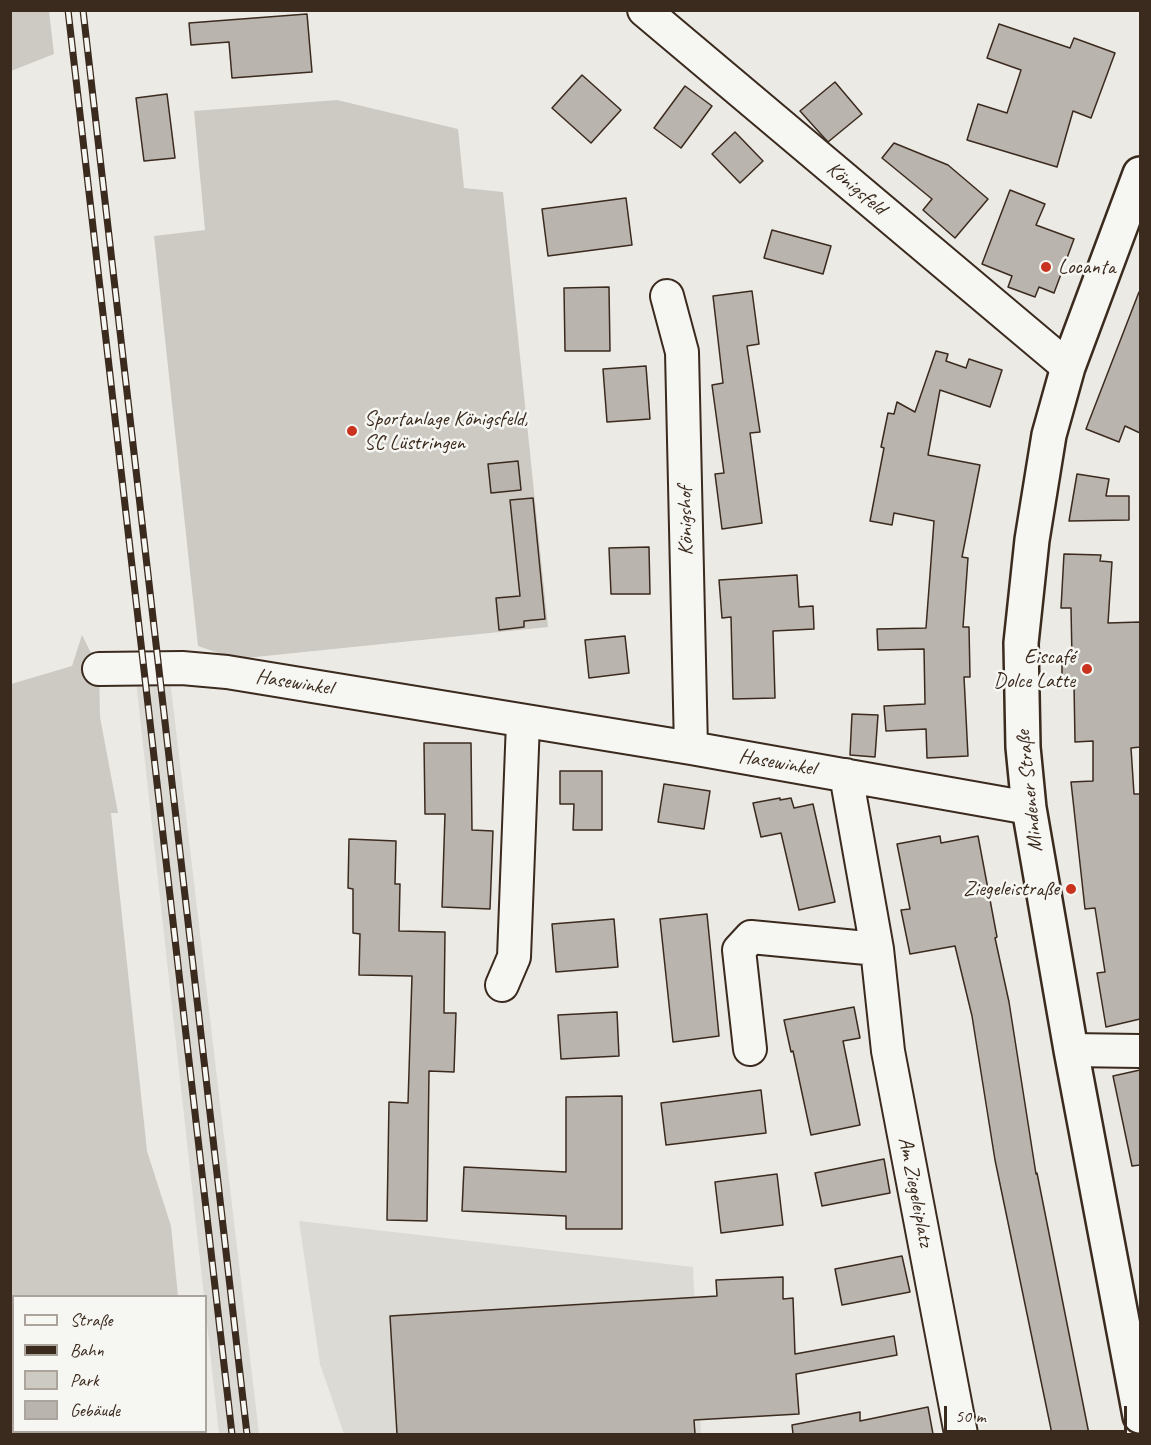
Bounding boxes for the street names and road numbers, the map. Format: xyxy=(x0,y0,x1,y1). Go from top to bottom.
street label: Königsfeld xyxy=(821,157,891,221)
street label: Königshof xyxy=(673,486,699,556)
street label: Hasewinkel xyxy=(254,664,334,702)
street label: Mindener Straße xyxy=(1011,729,1049,853)
street label: Hasewinkel xyxy=(737,744,817,782)
street label: Am Ziegeleiplatz xyxy=(892,1135,938,1249)

